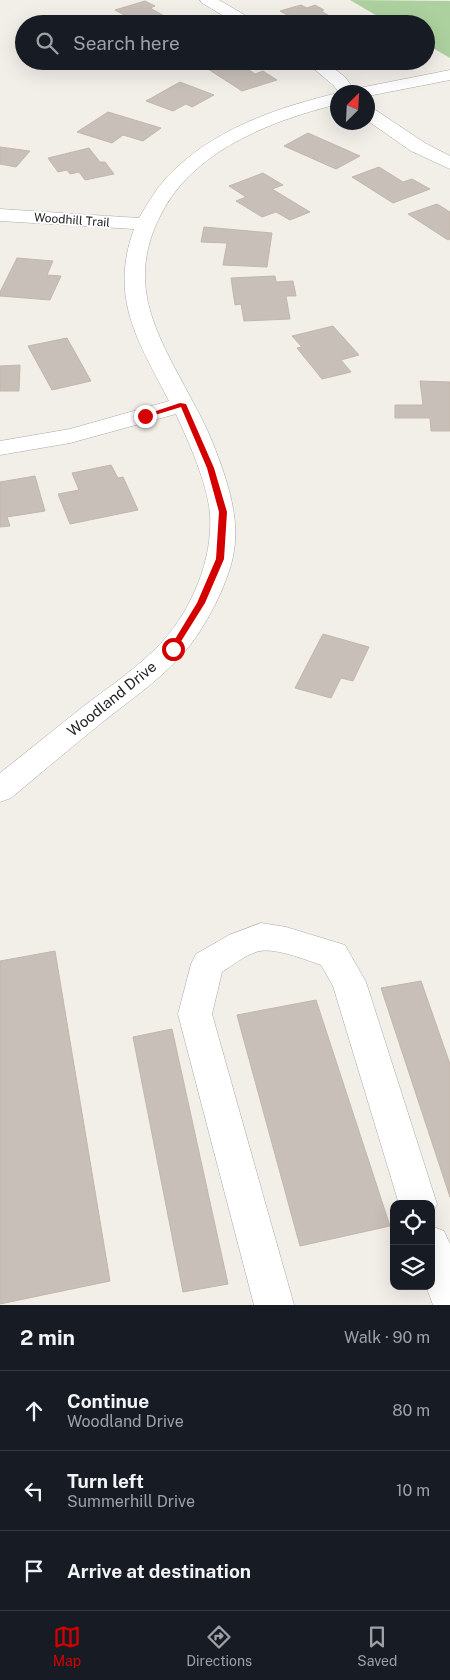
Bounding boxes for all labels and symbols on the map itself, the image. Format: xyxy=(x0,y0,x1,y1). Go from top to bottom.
north arrow xyxy=(330,85,375,130)
street label: Woodhill Trail xyxy=(33,210,111,230)
route end xyxy=(134,405,157,428)
route start xyxy=(162,638,185,661)
street label: Woodland Drive xyxy=(64,658,160,740)

